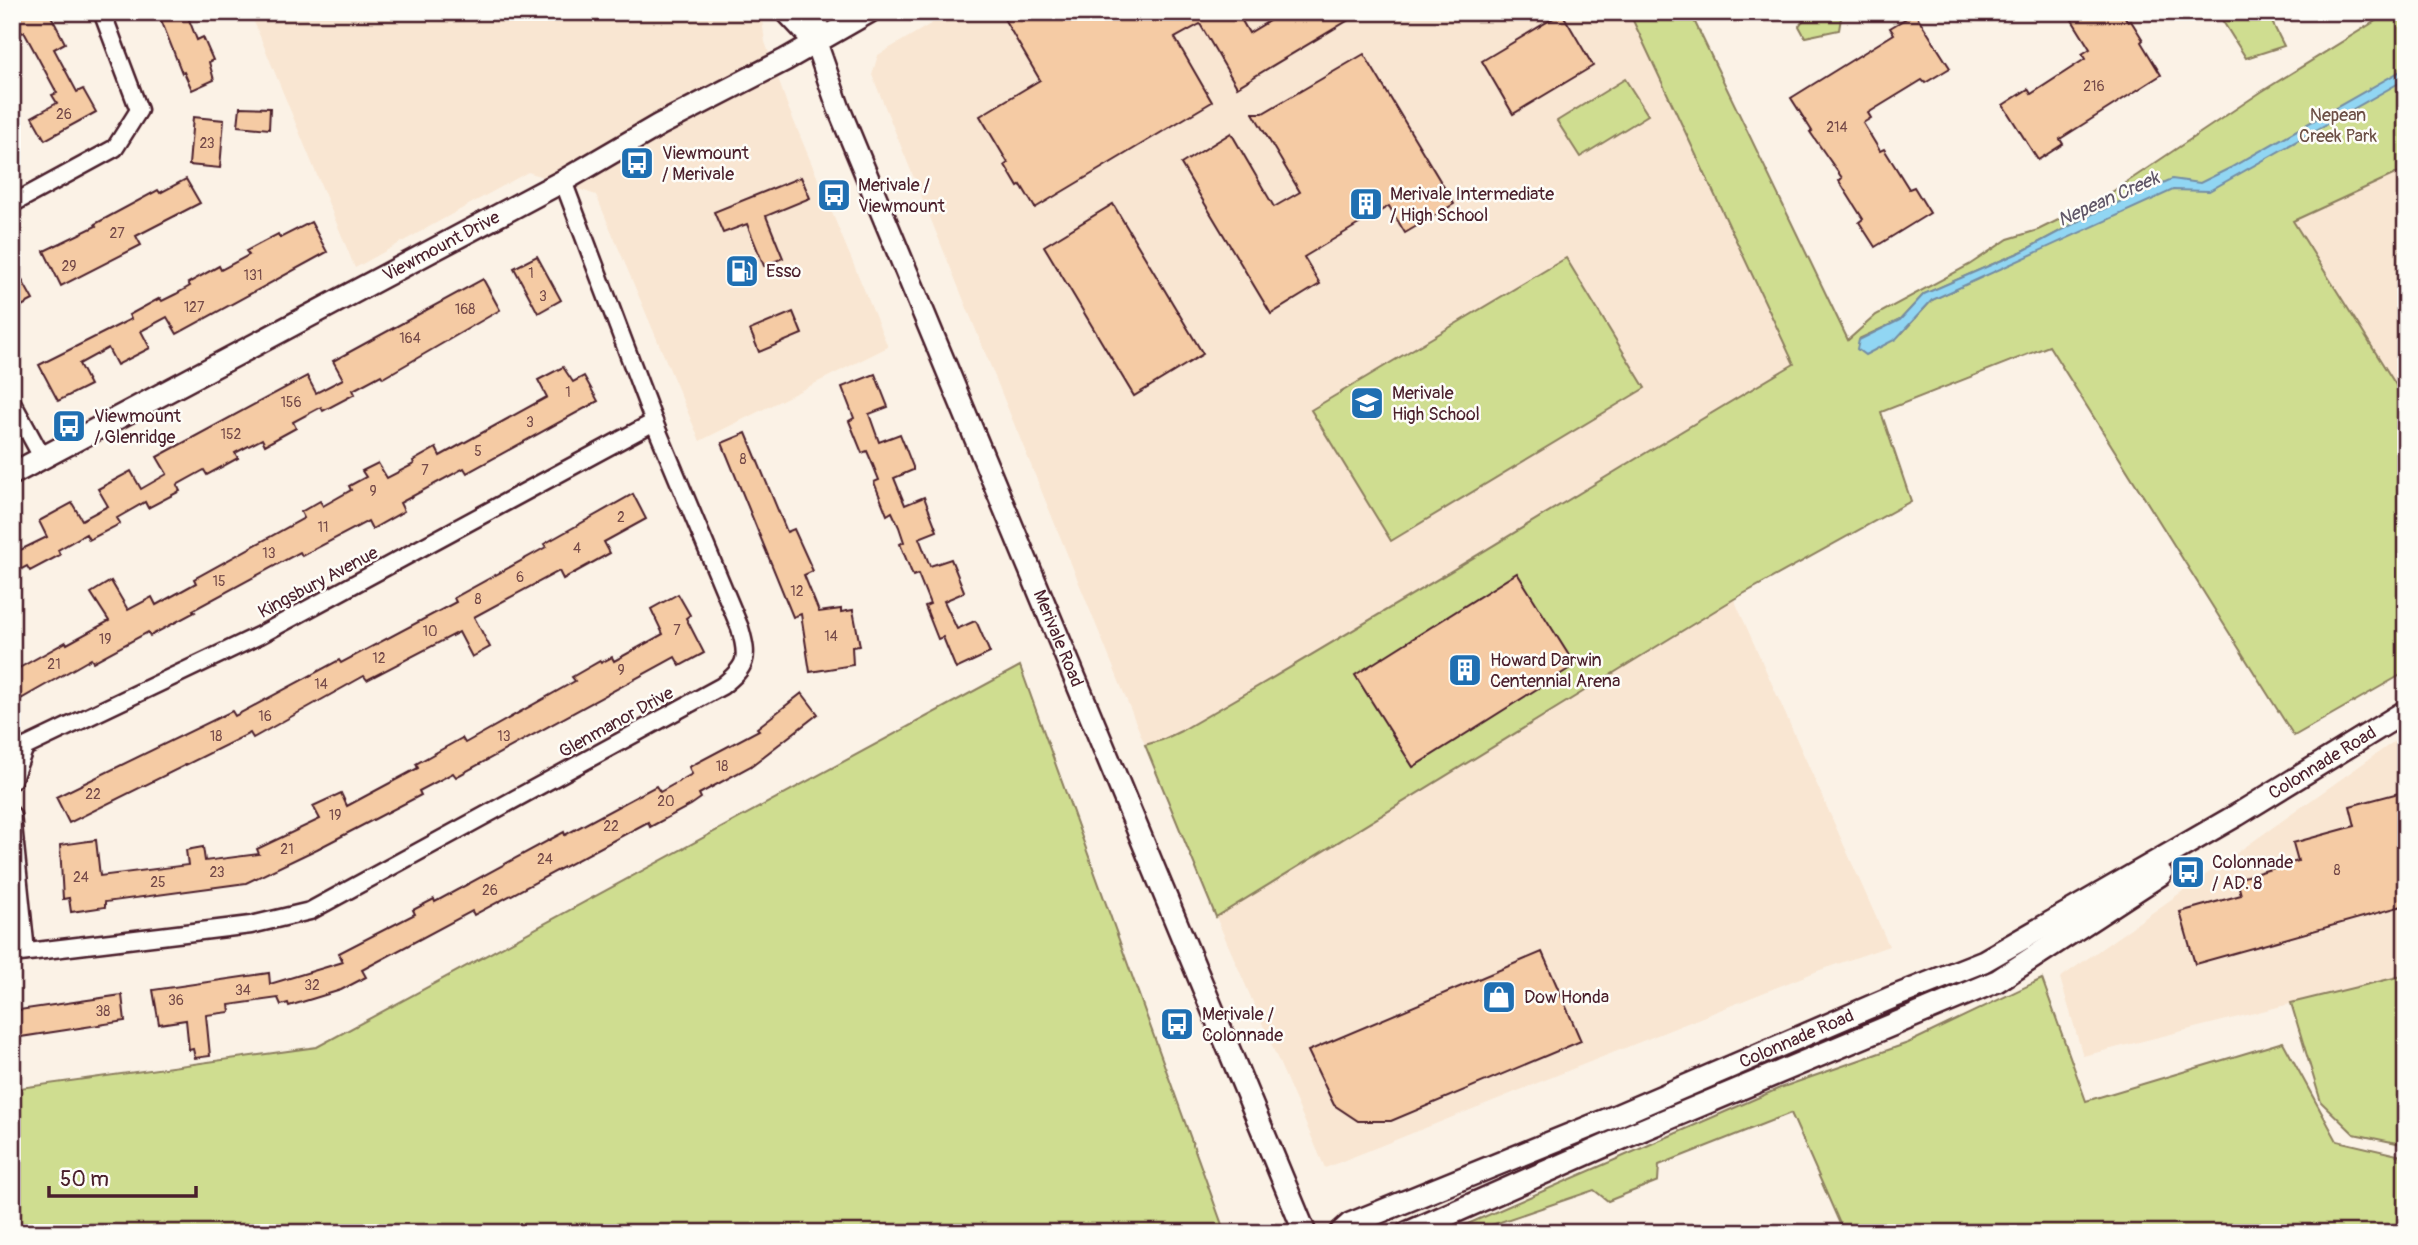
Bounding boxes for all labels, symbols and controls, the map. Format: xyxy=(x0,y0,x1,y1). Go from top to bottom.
house number: 216 xyxy=(2083,78,2105,95)
park label: Nepean Creek Park xyxy=(2299,104,2377,148)
house number: 26 xyxy=(56,106,72,123)
house number: 214 xyxy=(1826,119,1848,136)
house number: 23 xyxy=(199,135,215,152)
place label: Viewmount / Merivale xyxy=(662,142,750,186)
bus stop icon: Viewmount / Merivale xyxy=(618,144,656,182)
water label: Nepean Creek xyxy=(2054,165,2165,232)
place label: Merivale / Viewmount xyxy=(858,174,946,218)
bus stop icon: Merivale / Viewmount xyxy=(815,176,853,214)
place label: Merivale Intermediate / High School xyxy=(1390,183,1554,227)
building icon: Merivale Intermediate / High School xyxy=(1347,185,1385,223)
street label: Viewmount Drive xyxy=(379,206,504,287)
house number: 27 xyxy=(109,225,125,242)
fuel station icon: Esso xyxy=(723,252,761,290)
house number: 29 xyxy=(61,258,77,275)
place label: Esso xyxy=(766,260,801,283)
house number: 1 xyxy=(528,265,534,282)
house number: 131 xyxy=(244,267,262,284)
house number: 3 xyxy=(539,288,547,305)
house number: 127 xyxy=(184,299,205,316)
house number: 168 xyxy=(455,301,475,318)
house number: 164 xyxy=(399,330,421,347)
place label: Merivale High School xyxy=(1392,382,1480,426)
house number: 1 xyxy=(565,384,571,401)
school or university icon: Merivale High School xyxy=(1348,384,1386,422)
house number: 156 xyxy=(280,394,302,411)
place label: Viewmount / Glenridge xyxy=(94,405,182,449)
bus stop icon: Viewmount / Glenridge xyxy=(50,407,88,445)
house number: 3 xyxy=(526,414,534,431)
house number: 152 xyxy=(221,426,242,443)
house number: 5 xyxy=(474,443,482,460)
house number: 8 xyxy=(739,451,747,468)
house number: 7 xyxy=(421,462,429,479)
house number: 9 xyxy=(369,483,377,500)
house number: 2 xyxy=(617,509,625,526)
house number: 11 xyxy=(318,519,328,536)
house number: 4 xyxy=(573,540,581,557)
street label: Kingsbury Avenue xyxy=(254,541,382,624)
house number: 13 xyxy=(262,545,276,562)
house number: 6 xyxy=(516,569,524,586)
house number: 15 xyxy=(212,573,226,590)
house number: 12 xyxy=(790,583,804,600)
street label: Merivale Road xyxy=(1028,587,1088,690)
house number: 8 xyxy=(474,591,482,608)
house number: 7 xyxy=(673,622,681,639)
house number: 10 xyxy=(422,623,438,640)
house number: 14 xyxy=(824,628,838,645)
house number: 19 xyxy=(99,631,111,648)
place label: Howard Darwin Centennial Arena xyxy=(1490,649,1620,693)
house number: 12 xyxy=(372,650,386,667)
building icon: Howard Darwin Centennial Arena xyxy=(1446,651,1484,689)
house number: 21 xyxy=(47,656,61,673)
house number: 9 xyxy=(617,662,625,679)
house number: 14 xyxy=(314,676,328,693)
street label: Glenmanor Drive xyxy=(555,681,678,763)
house number: 16 xyxy=(258,708,272,725)
street label: Colonnade Road xyxy=(2264,721,2381,805)
house number: 18 xyxy=(210,728,222,745)
house number: 13 xyxy=(497,728,511,745)
house number: 18 xyxy=(716,758,728,775)
house number: 22 xyxy=(85,786,101,803)
house number: 20 xyxy=(657,793,675,810)
house number: 19 xyxy=(329,807,341,824)
house number: 22 xyxy=(603,818,619,835)
house number: 21 xyxy=(280,841,294,858)
house number: 24 xyxy=(537,851,553,868)
place label: Colonnade / AD. 8 xyxy=(2212,851,2293,895)
bus stop icon: Colonnade / AD. 8 xyxy=(2169,853,2207,891)
house number: 8 xyxy=(2333,862,2341,879)
house number: 23 xyxy=(209,864,225,881)
house number: 24 xyxy=(73,869,89,886)
house number: 25 xyxy=(150,874,166,891)
house number: 26 xyxy=(482,882,498,899)
house number: 32 xyxy=(304,977,320,994)
shop icon: Dow Honda xyxy=(1480,978,1518,1016)
house number: 34 xyxy=(235,982,251,999)
place label: Dow Honda xyxy=(1524,986,1609,1009)
house number: 36 xyxy=(168,992,184,1009)
house number: 38 xyxy=(96,1003,110,1020)
place label: Merivale / Colonnade xyxy=(1202,1003,1283,1047)
street label: Colonnade Road xyxy=(1736,1004,1857,1074)
bus stop icon: Merivale / Colonnade xyxy=(1158,1005,1196,1043)
scale bar xyxy=(49,1154,196,1198)
text: 50 m xyxy=(60,1166,109,1193)

